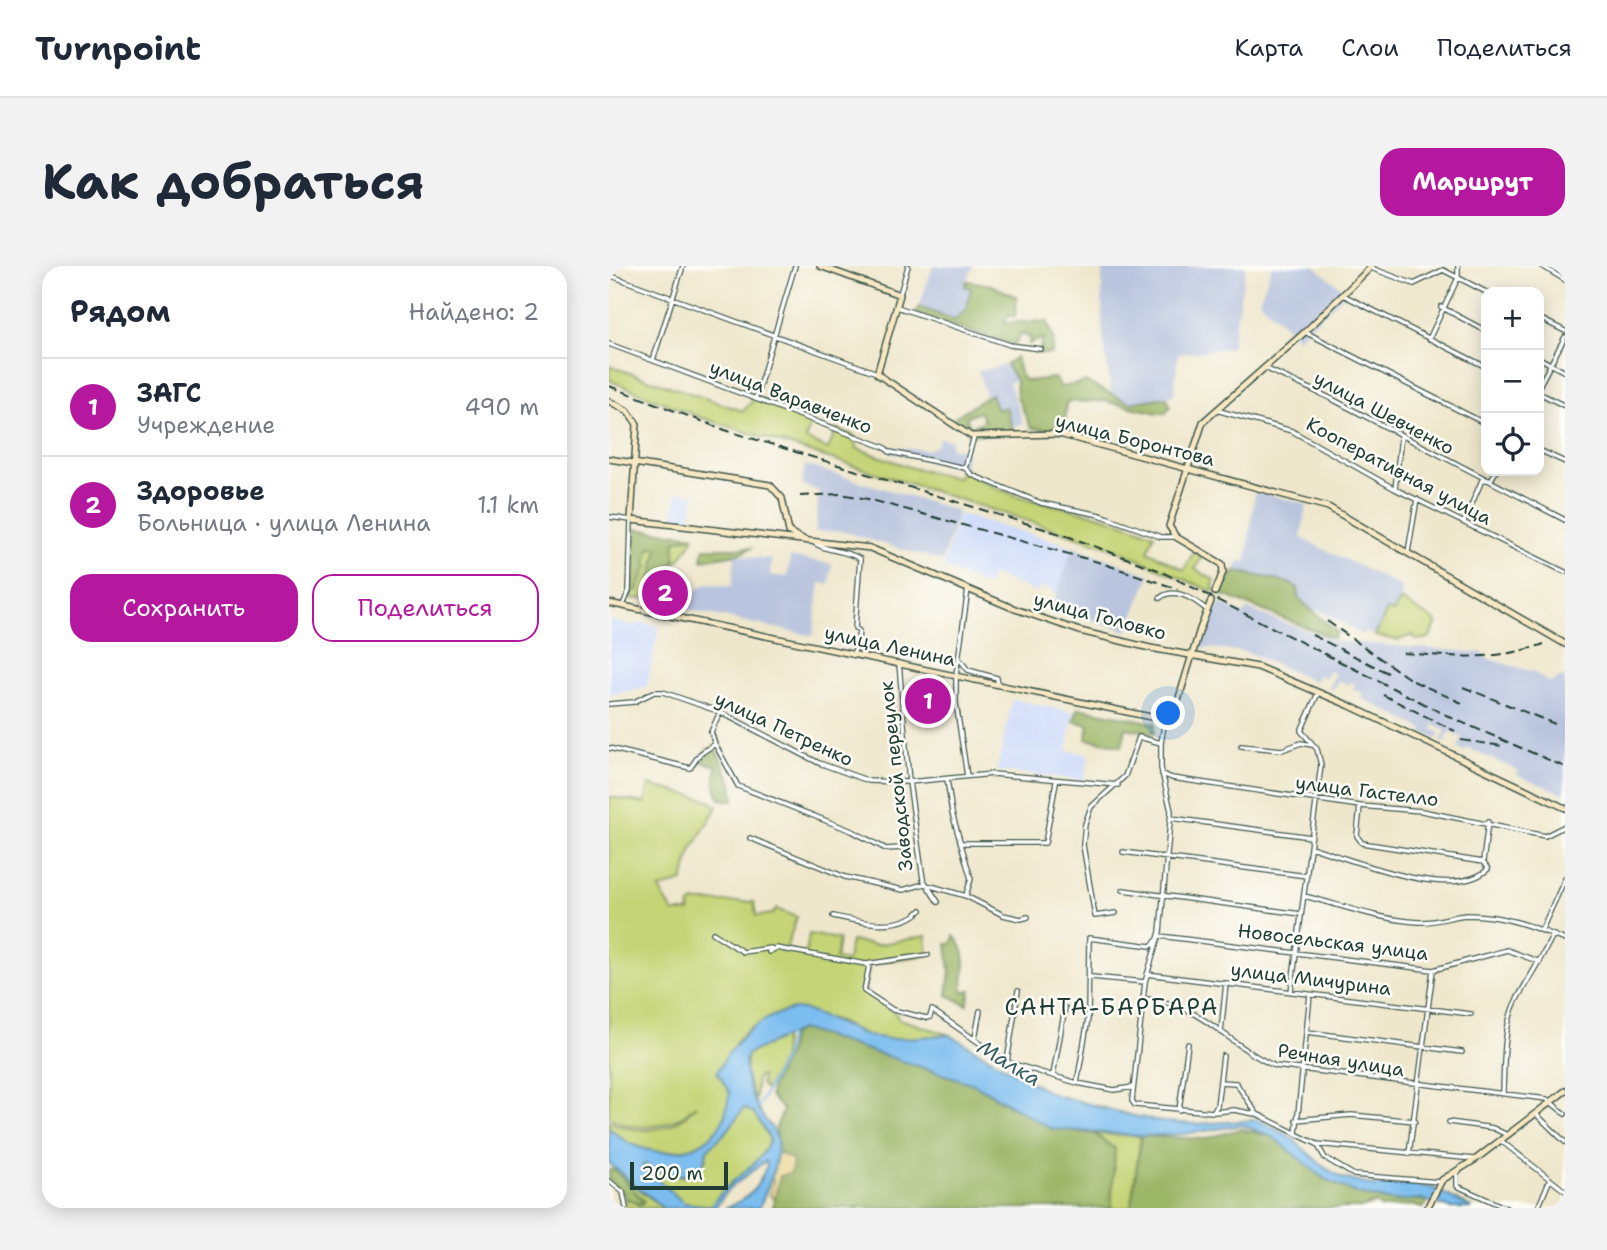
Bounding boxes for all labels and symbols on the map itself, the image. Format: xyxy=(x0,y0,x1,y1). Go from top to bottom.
street label: улица Варавченко xyxy=(706,354,876,440)
street label: улица Шевченко xyxy=(1309,365,1459,461)
street label: улица Боронтова xyxy=(1053,408,1217,472)
street label: Кооперативная улица xyxy=(1302,411,1496,531)
pin: 2 xyxy=(642,567,688,619)
street label: улица Головко xyxy=(1031,586,1169,646)
street label: улица Ленина xyxy=(822,620,958,672)
pin: 1 xyxy=(905,675,951,727)
street label: Заводской переулок xyxy=(874,680,918,872)
street label: улица Петренко xyxy=(711,686,857,772)
your location xyxy=(1151,696,1185,730)
street label: улица Гастелло xyxy=(1294,770,1440,812)
street label: Новосельская улица xyxy=(1236,918,1430,966)
street label: улица Мичурина xyxy=(1229,957,1393,1001)
district label: САНТА-БАРБАРА xyxy=(1004,992,1220,1022)
water label: Малка xyxy=(972,1033,1046,1093)
street label: Речная улица xyxy=(1276,1038,1406,1082)
scale bar xyxy=(630,1159,728,1191)

